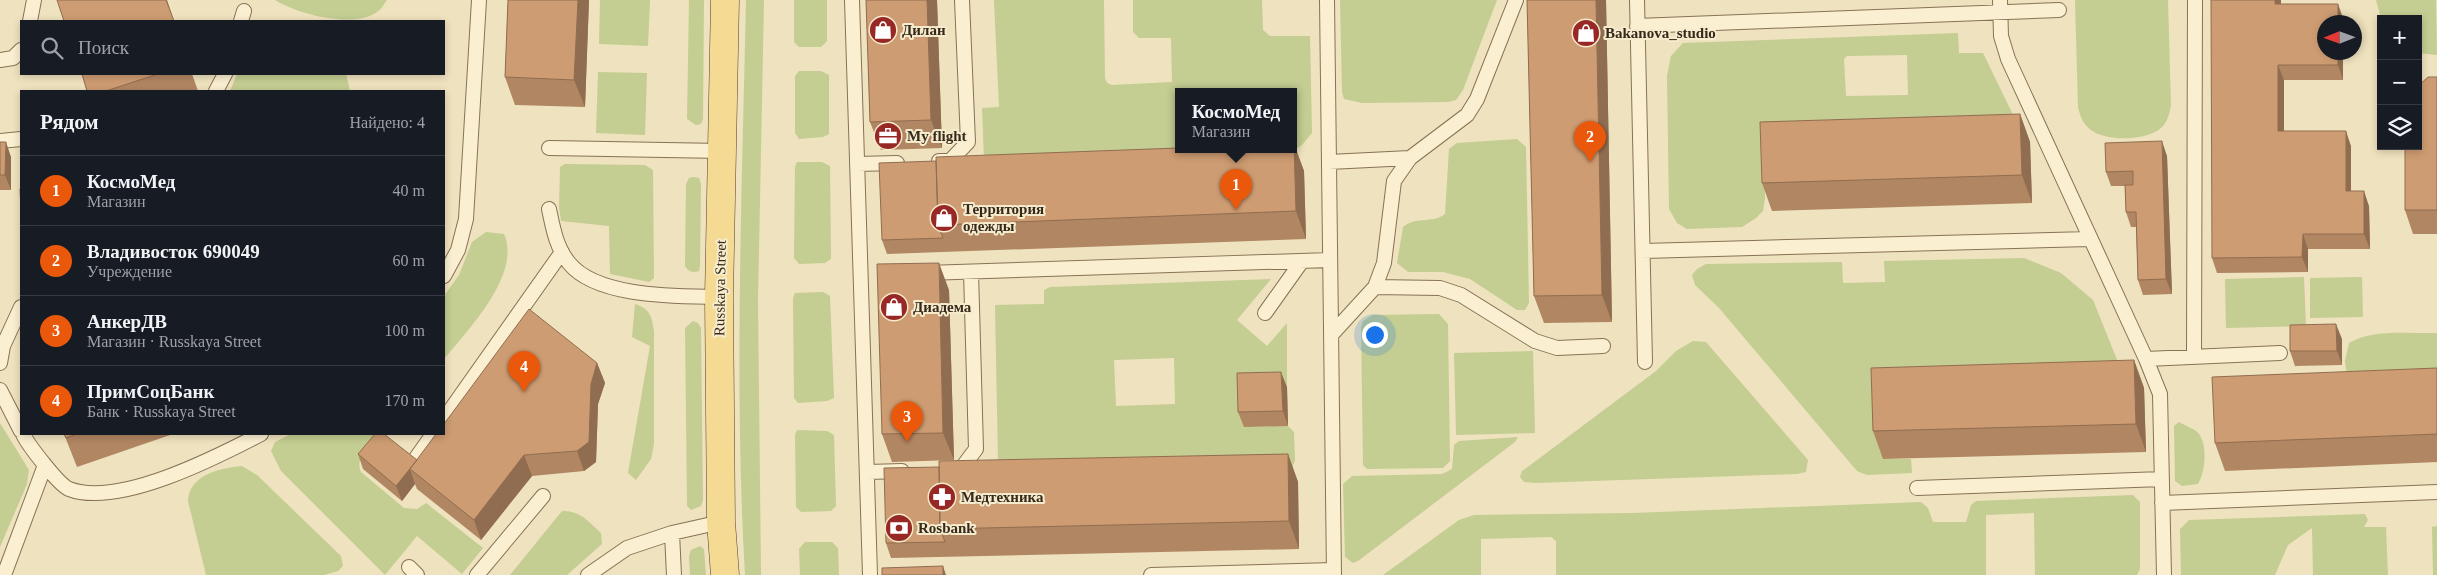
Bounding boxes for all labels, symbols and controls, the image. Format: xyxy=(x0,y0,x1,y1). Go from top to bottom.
shop icon: Дилан xyxy=(868,15,898,45)
north arrow xyxy=(2317,15,2362,60)
map controls xyxy=(2377,15,2422,150)
button: + xyxy=(2377,15,2422,60)
shop icon: Bakanova_studio xyxy=(1571,18,1601,48)
search box xyxy=(20,20,445,75)
place label: Дилан xyxy=(902,22,946,38)
place label: Bakanova_studio xyxy=(1605,25,1716,41)
icon: search xyxy=(38,34,66,62)
text: Поиск xyxy=(78,37,129,58)
button: − xyxy=(2377,60,2422,105)
popup xyxy=(1175,88,1297,153)
text: КосмоМед xyxy=(1192,101,1280,122)
button: layers xyxy=(2377,105,2422,150)
text: Рядом xyxy=(40,110,99,134)
text: Найдено: 4 xyxy=(350,114,425,131)
office icon: My flight xyxy=(873,121,903,151)
pin: 2 xyxy=(1574,121,1606,162)
text: Магазин xyxy=(1192,123,1250,140)
place label: My flight xyxy=(907,128,967,144)
pin: 1 xyxy=(1220,169,1252,210)
text: КосмоМед xyxy=(87,171,175,192)
text: 1 xyxy=(52,182,60,199)
text: 40 m xyxy=(393,182,425,199)
text: Магазин xyxy=(87,193,145,210)
place label: Территория одежды xyxy=(963,201,1044,234)
shop icon: Территория одежды xyxy=(929,203,959,233)
street label: Russkaya Street xyxy=(711,239,729,336)
text: Владивосток 690049 xyxy=(87,241,260,262)
text: 2 xyxy=(52,252,60,269)
text: 60 m xyxy=(393,252,425,269)
text: Учреждение xyxy=(87,263,172,280)
shop icon: Диадема xyxy=(879,292,909,322)
place label: Диадема xyxy=(913,299,972,315)
text: АнкерДВ xyxy=(87,311,167,332)
text: 3 xyxy=(52,322,60,339)
text: 100 m xyxy=(385,322,425,339)
your location xyxy=(1362,322,1388,348)
text: Магазин · Russkaya Street xyxy=(87,333,261,350)
pin: 4 xyxy=(508,351,540,392)
text: ПримСоцБанк xyxy=(87,381,214,402)
text: 4 xyxy=(52,392,60,409)
text: 170 m xyxy=(385,392,425,409)
pin: 3 xyxy=(891,401,923,442)
text: Банк · Russkaya Street xyxy=(87,403,236,420)
pharmacy icon: Медтехника xyxy=(927,482,957,512)
place label: Медтехника xyxy=(961,489,1044,505)
bank icon: Rosbank xyxy=(884,513,914,543)
place label: Rosbank xyxy=(918,520,975,536)

